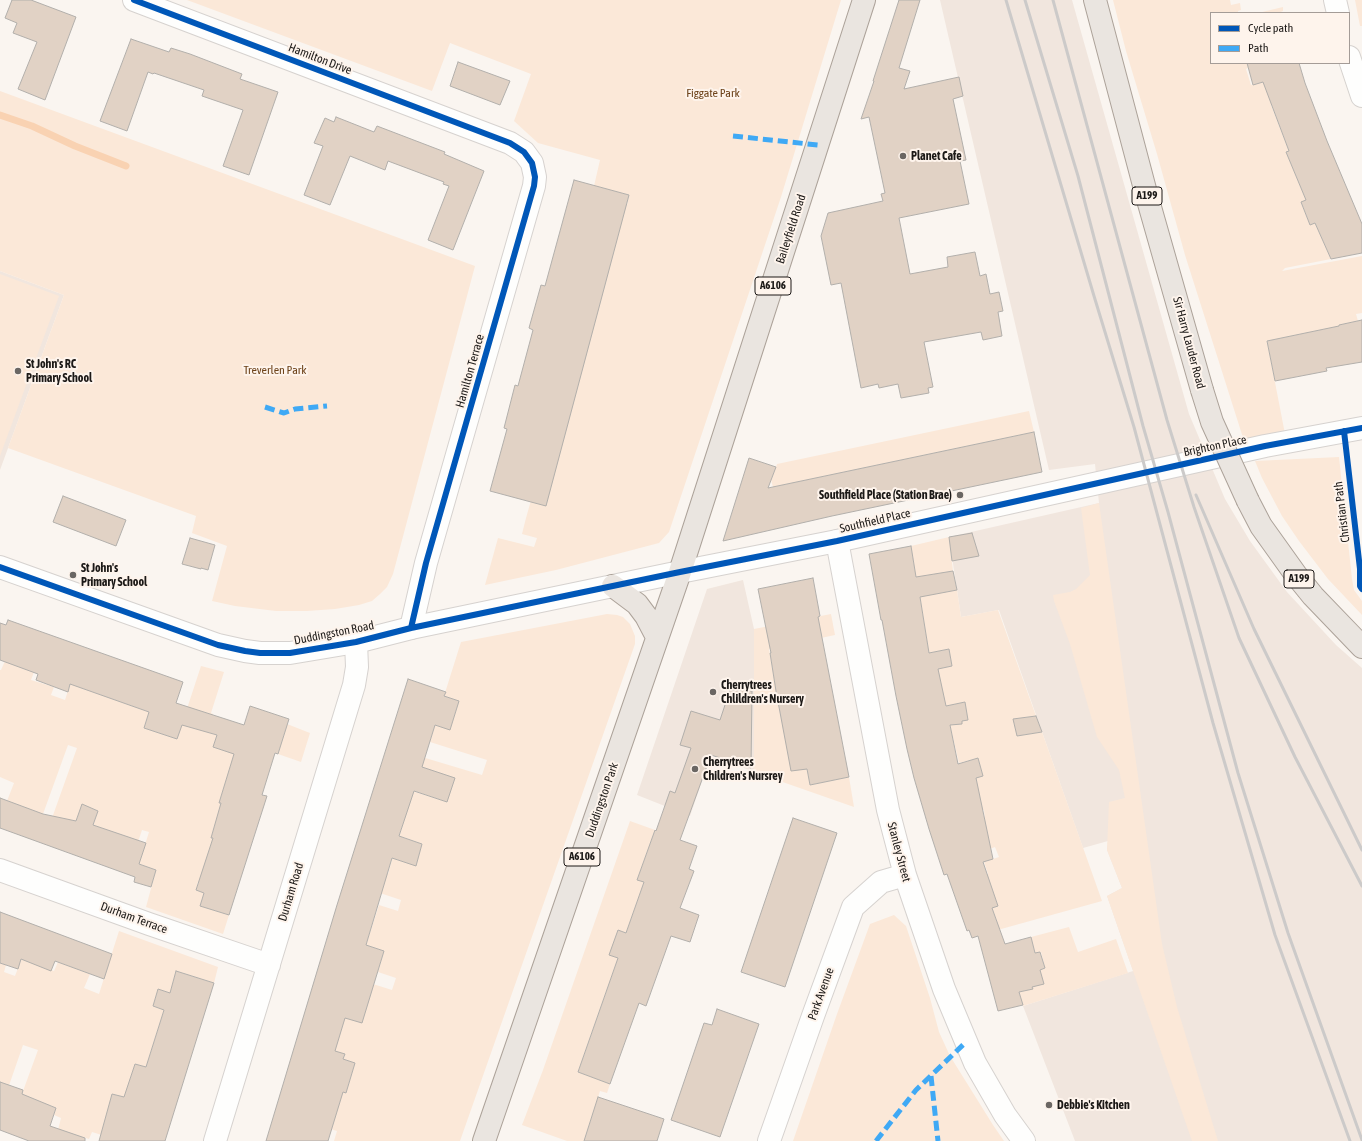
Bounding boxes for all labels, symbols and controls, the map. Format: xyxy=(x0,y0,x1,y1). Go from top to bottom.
legend xyxy=(1210,12,1350,64)
text: Cycle path xyxy=(1248,21,1293,35)
street label: Hamilton Drive xyxy=(286,40,354,78)
text: Path xyxy=(1248,41,1269,55)
park label: Figgate Park xyxy=(686,86,740,100)
place label: Planet Cafe xyxy=(911,149,962,163)
marker: Planet Cafe xyxy=(898,151,908,161)
road number: A199 xyxy=(1132,187,1162,205)
street label: Baileyfield Road xyxy=(773,192,809,266)
road number: A6106 xyxy=(755,277,791,295)
street label: Sir Harry Lauder Road xyxy=(1170,296,1208,390)
street label: Hamilton Terrace xyxy=(453,333,487,409)
place label: St John's RC Primary School xyxy=(26,357,92,385)
park label: Treverlen Park xyxy=(243,363,307,377)
marker: St John's RC Primary School xyxy=(13,366,23,376)
street label: Brighton Place xyxy=(1182,432,1248,460)
street label: Christian Path xyxy=(1331,481,1353,543)
place label: Southfield Place (Station Brae) xyxy=(819,488,952,502)
marker: Southfield Place (Station Brae) xyxy=(955,490,965,500)
street label: Southfield Place xyxy=(838,506,912,536)
place label: St John's Primary School xyxy=(81,561,147,589)
marker: St John's Primary School xyxy=(68,570,78,580)
road number: A199 xyxy=(1284,570,1314,588)
street label: Duddingston Road xyxy=(293,618,375,648)
place label: Cherrytrees Chlildren's Nursery xyxy=(721,678,804,706)
marker: Cherrytrees Chlildren's Nursery xyxy=(708,687,718,697)
place label: Cherrytrees Children's Nursrey xyxy=(703,755,783,783)
street label: Duddingston Park xyxy=(582,761,622,839)
marker: Cherrytrees Children's Nursrey xyxy=(690,764,700,774)
street label: Stanley Street xyxy=(884,821,914,883)
road number: A6106 xyxy=(564,848,600,866)
street label: Durham Road xyxy=(275,861,307,923)
street label: Durham Terrace xyxy=(99,899,169,937)
street label: Park Avenue xyxy=(805,966,837,1022)
place label: Debbie's Kitchen xyxy=(1057,1098,1130,1112)
marker: Debbie's Kitchen xyxy=(1044,1100,1054,1110)

